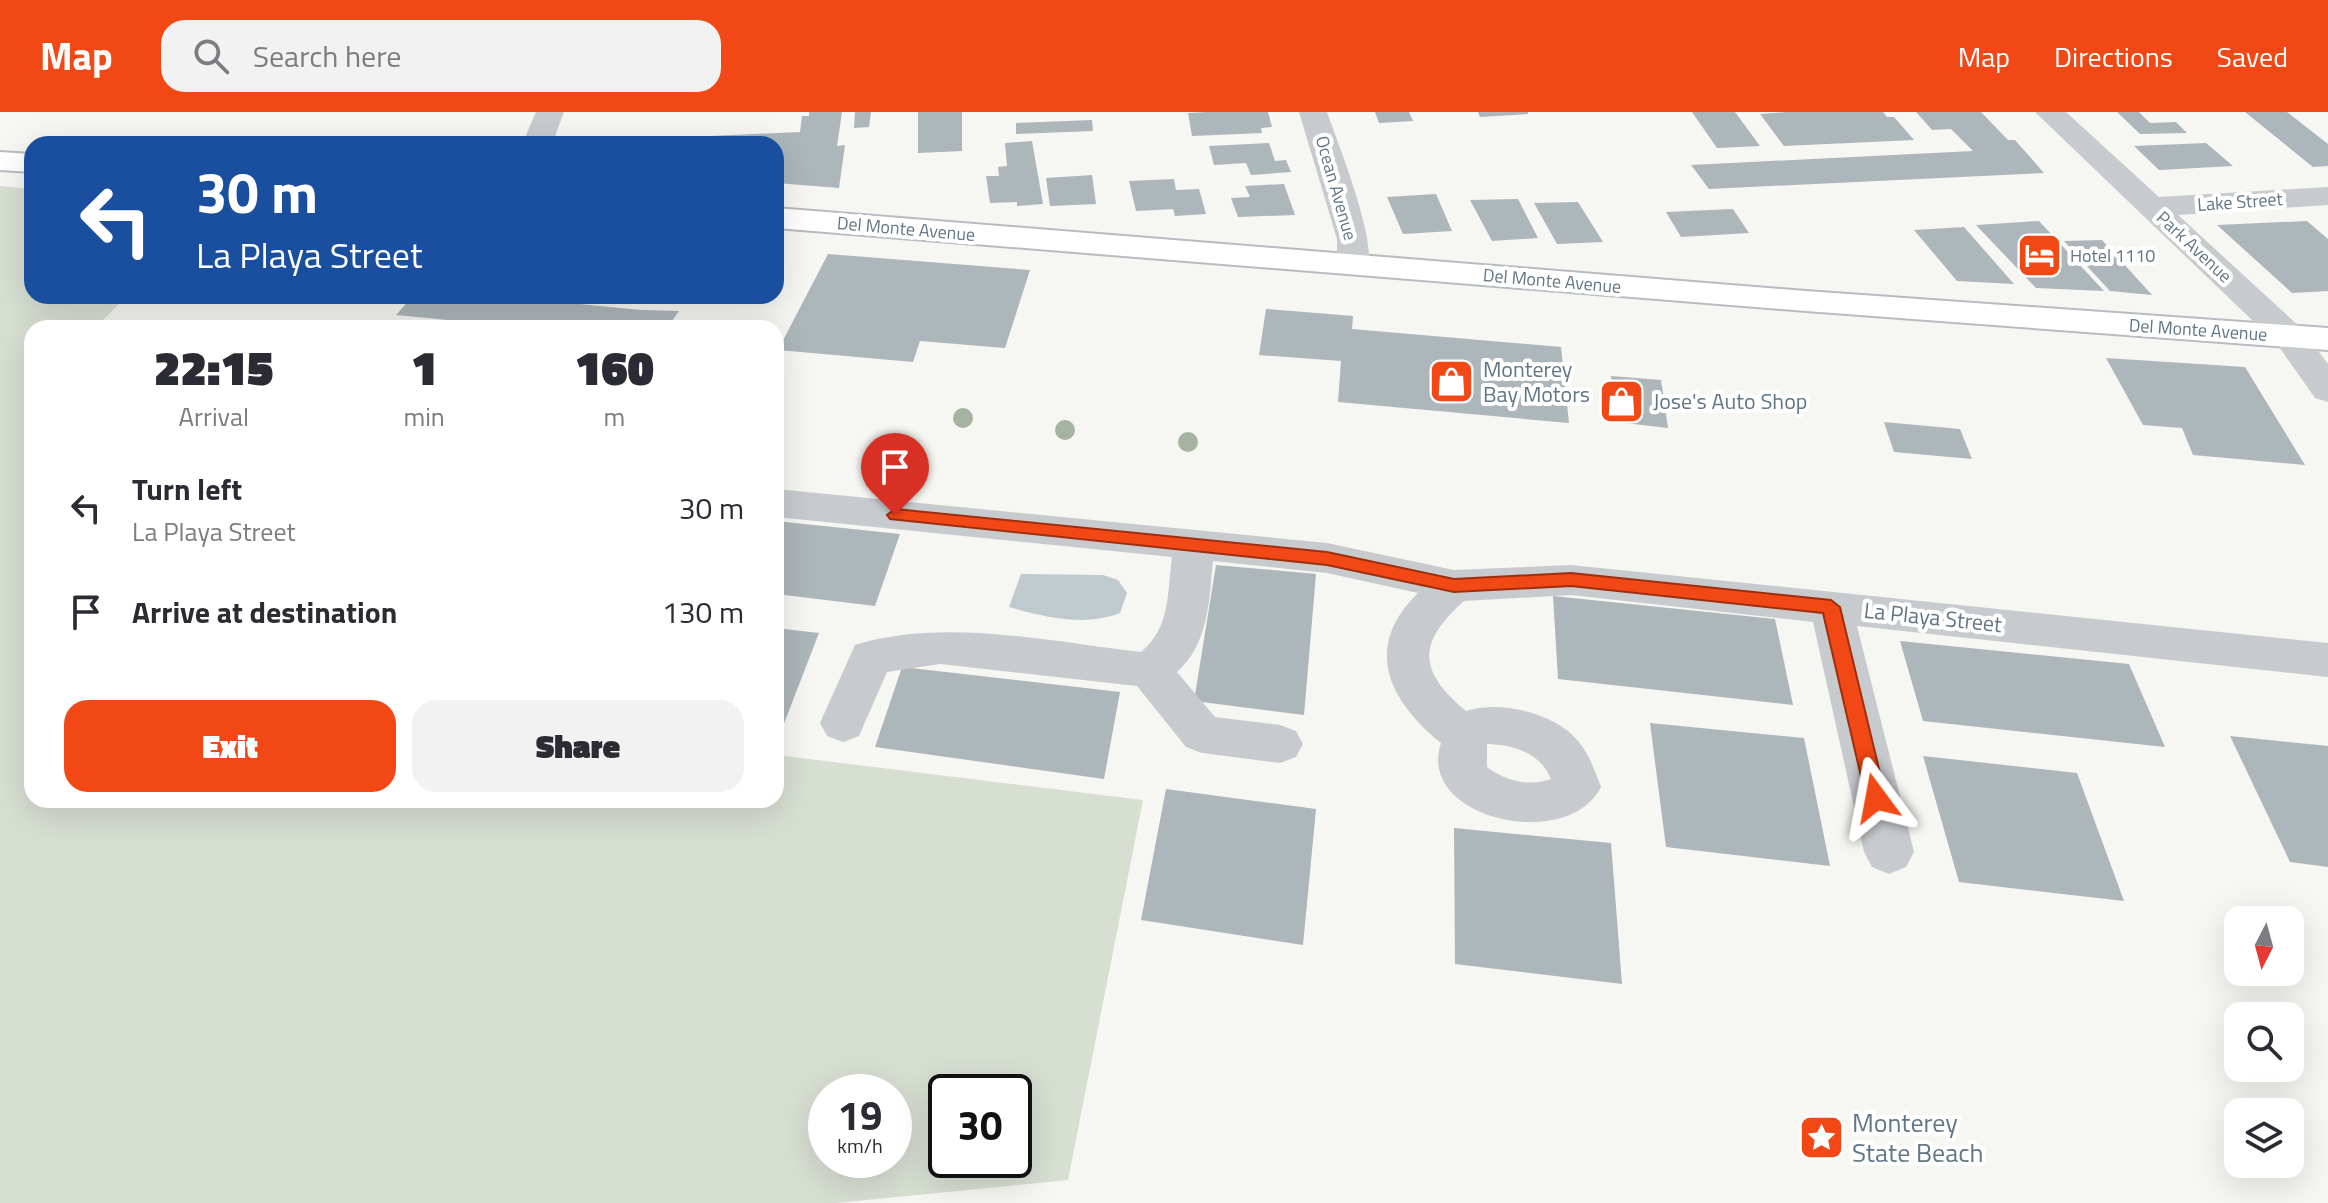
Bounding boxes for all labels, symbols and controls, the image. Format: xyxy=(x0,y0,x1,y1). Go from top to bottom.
search box xyxy=(161,20,721,92)
text: Map xyxy=(40,27,113,85)
text: Search here xyxy=(253,33,402,79)
icon: search xyxy=(189,34,233,78)
text: Map xyxy=(1958,35,2010,78)
text: Directions xyxy=(2054,35,2173,78)
text: Saved xyxy=(2217,35,2288,78)
street label: Ocean Avenue xyxy=(1309,132,1364,243)
text: 30 m xyxy=(196,150,318,235)
icon: left xyxy=(64,168,168,272)
street label: Lake Street xyxy=(2196,185,2284,218)
street label: Park Avenue xyxy=(2150,204,2238,289)
street label: Del Monte Avenue xyxy=(836,209,976,248)
text: La Playa Street xyxy=(196,227,423,282)
hotel icon: Hotel 1110 xyxy=(2015,232,2063,280)
place label: Hotel 1110 xyxy=(2070,242,2155,269)
street label: Del Monte Avenue xyxy=(1482,261,1622,300)
street label: Del Monte Avenue xyxy=(2128,311,2268,348)
text: 22:15 xyxy=(154,331,273,404)
text: 1 xyxy=(411,331,437,404)
text: 160 xyxy=(575,331,654,404)
place label: Monterey Bay Motors xyxy=(1483,352,1590,411)
shop icon: Monterey Bay Motors xyxy=(1428,358,1476,406)
shop icon: Jose's Auto Shop xyxy=(1598,377,1646,425)
place label: Jose's Auto Shop xyxy=(1653,384,1807,418)
text: Arrival xyxy=(178,397,249,436)
text: min xyxy=(403,397,445,436)
text: m xyxy=(604,397,625,436)
pin xyxy=(861,433,929,515)
icon: arrive xyxy=(873,445,917,489)
text: Turn left xyxy=(132,466,242,512)
text: 30 m xyxy=(679,485,744,531)
icon: left xyxy=(64,486,108,530)
text: La Playa Street xyxy=(132,512,296,551)
text: Arrive at destination xyxy=(132,589,397,635)
text: 130 m xyxy=(662,589,744,635)
icon: arrive xyxy=(64,590,108,634)
street label: La Playa Street xyxy=(1862,593,2004,641)
button: Exit xyxy=(64,700,396,792)
button: Share xyxy=(412,700,744,792)
position arrow xyxy=(1834,756,1918,840)
north arrow xyxy=(2224,906,2304,986)
map controls xyxy=(2224,906,2304,1178)
button: search xyxy=(2224,1002,2304,1082)
speed limit sign: 30 xyxy=(928,1074,1032,1178)
text: 19 xyxy=(838,1085,882,1146)
button: layers xyxy=(2224,1098,2304,1178)
place label: Monterey State Beach xyxy=(1852,1103,1983,1172)
place icon: Monterey State Beach xyxy=(1797,1114,1845,1162)
text: km/h xyxy=(837,1130,883,1161)

